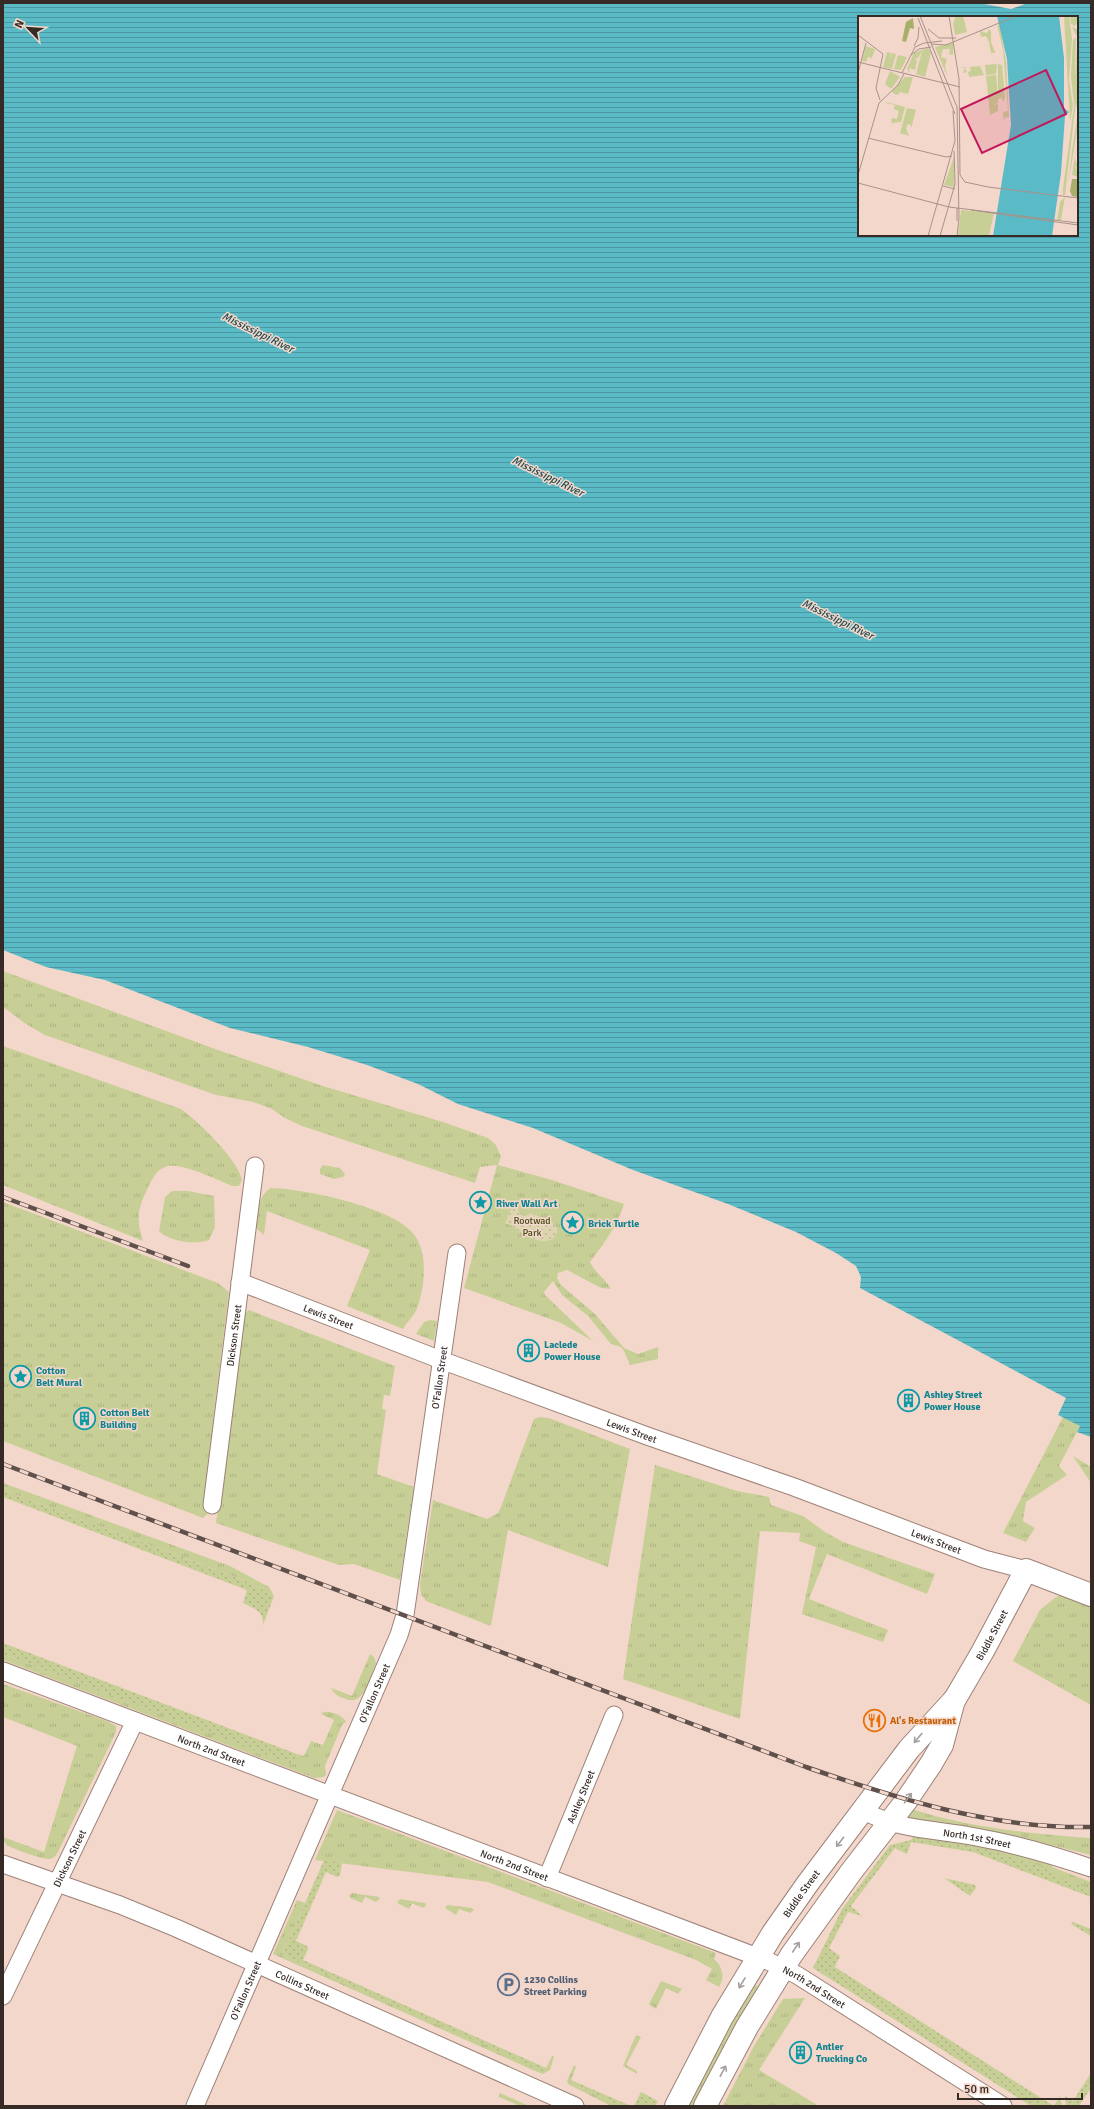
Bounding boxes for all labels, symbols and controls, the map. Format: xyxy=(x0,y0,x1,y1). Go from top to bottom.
north arrow xyxy=(8,8,48,48)
inset map xyxy=(858,16,1078,236)
text: N xyxy=(12,18,27,30)
water label: Mississippi River xyxy=(220,309,297,356)
water label: Mississippi River xyxy=(510,453,587,500)
water label: Mississippi River xyxy=(800,596,877,643)
place icon: River Wall Art xyxy=(468,1190,494,1216)
place label: River Wall Art xyxy=(496,1198,558,1210)
place icon: Brick Turtle xyxy=(559,1210,585,1236)
park label: Rootwad Park xyxy=(513,1215,551,1239)
place label: Brick Turtle xyxy=(588,1218,639,1230)
street label: Lewis Street xyxy=(301,1302,355,1333)
street label: Dickson Street xyxy=(225,1303,244,1367)
building icon: Laclede Power House xyxy=(515,1337,541,1363)
place label: Laclede Power House xyxy=(544,1339,600,1363)
street label: O'Fallon Street xyxy=(430,1345,451,1410)
place icon: Cotton Belt Mural xyxy=(7,1363,33,1389)
place label: Cotton Belt Mural xyxy=(36,1365,82,1389)
building icon: Ashley Street Power House xyxy=(896,1387,922,1413)
place label: Ashley Street Power House xyxy=(924,1389,982,1413)
building icon: Cotton Belt Building xyxy=(72,1405,98,1431)
place label: Cotton Belt Building xyxy=(100,1407,150,1431)
street label: Lewis Street xyxy=(605,1417,659,1446)
street label: Lewis Street xyxy=(909,1527,963,1557)
street label: Biddle Street xyxy=(974,1608,1011,1663)
street label: O'Fallon Street xyxy=(357,1662,393,1725)
restaurant icon: Al's Restaurant xyxy=(862,1707,888,1733)
place label: Al's Restaurant xyxy=(890,1715,956,1727)
one-way arrow xyxy=(914,1732,923,1743)
street label: North 2nd Street xyxy=(176,1733,247,1769)
street label: Ashley Street xyxy=(565,1768,598,1825)
one-way arrow xyxy=(904,1793,912,1804)
street label: Dickson Street xyxy=(51,1827,89,1889)
street label: North 1st Street xyxy=(942,1827,1013,1851)
one-way arrow xyxy=(836,1836,844,1847)
street label: North 2nd Street xyxy=(479,1848,550,1884)
street label: Biddle Street xyxy=(781,1867,823,1920)
one-way arrow xyxy=(792,1942,800,1953)
street label: O'Fallon Street xyxy=(228,1959,264,2022)
street label: North 2nd Street xyxy=(780,1964,848,2011)
street label: Collins Street xyxy=(273,1968,331,2003)
parking icon: 1230 Collins Street Parking xyxy=(495,1972,521,1998)
place label: 1230 Collins Street Parking xyxy=(524,1974,587,1998)
one-way arrow xyxy=(738,1977,746,1989)
building icon: Antler Trucking Co xyxy=(787,2039,813,2065)
place label: Antler Trucking Co xyxy=(816,2041,867,2065)
one-way arrow xyxy=(720,2065,727,2077)
scale bar xyxy=(958,2075,1082,2101)
text: 50 m xyxy=(964,2082,989,2097)

